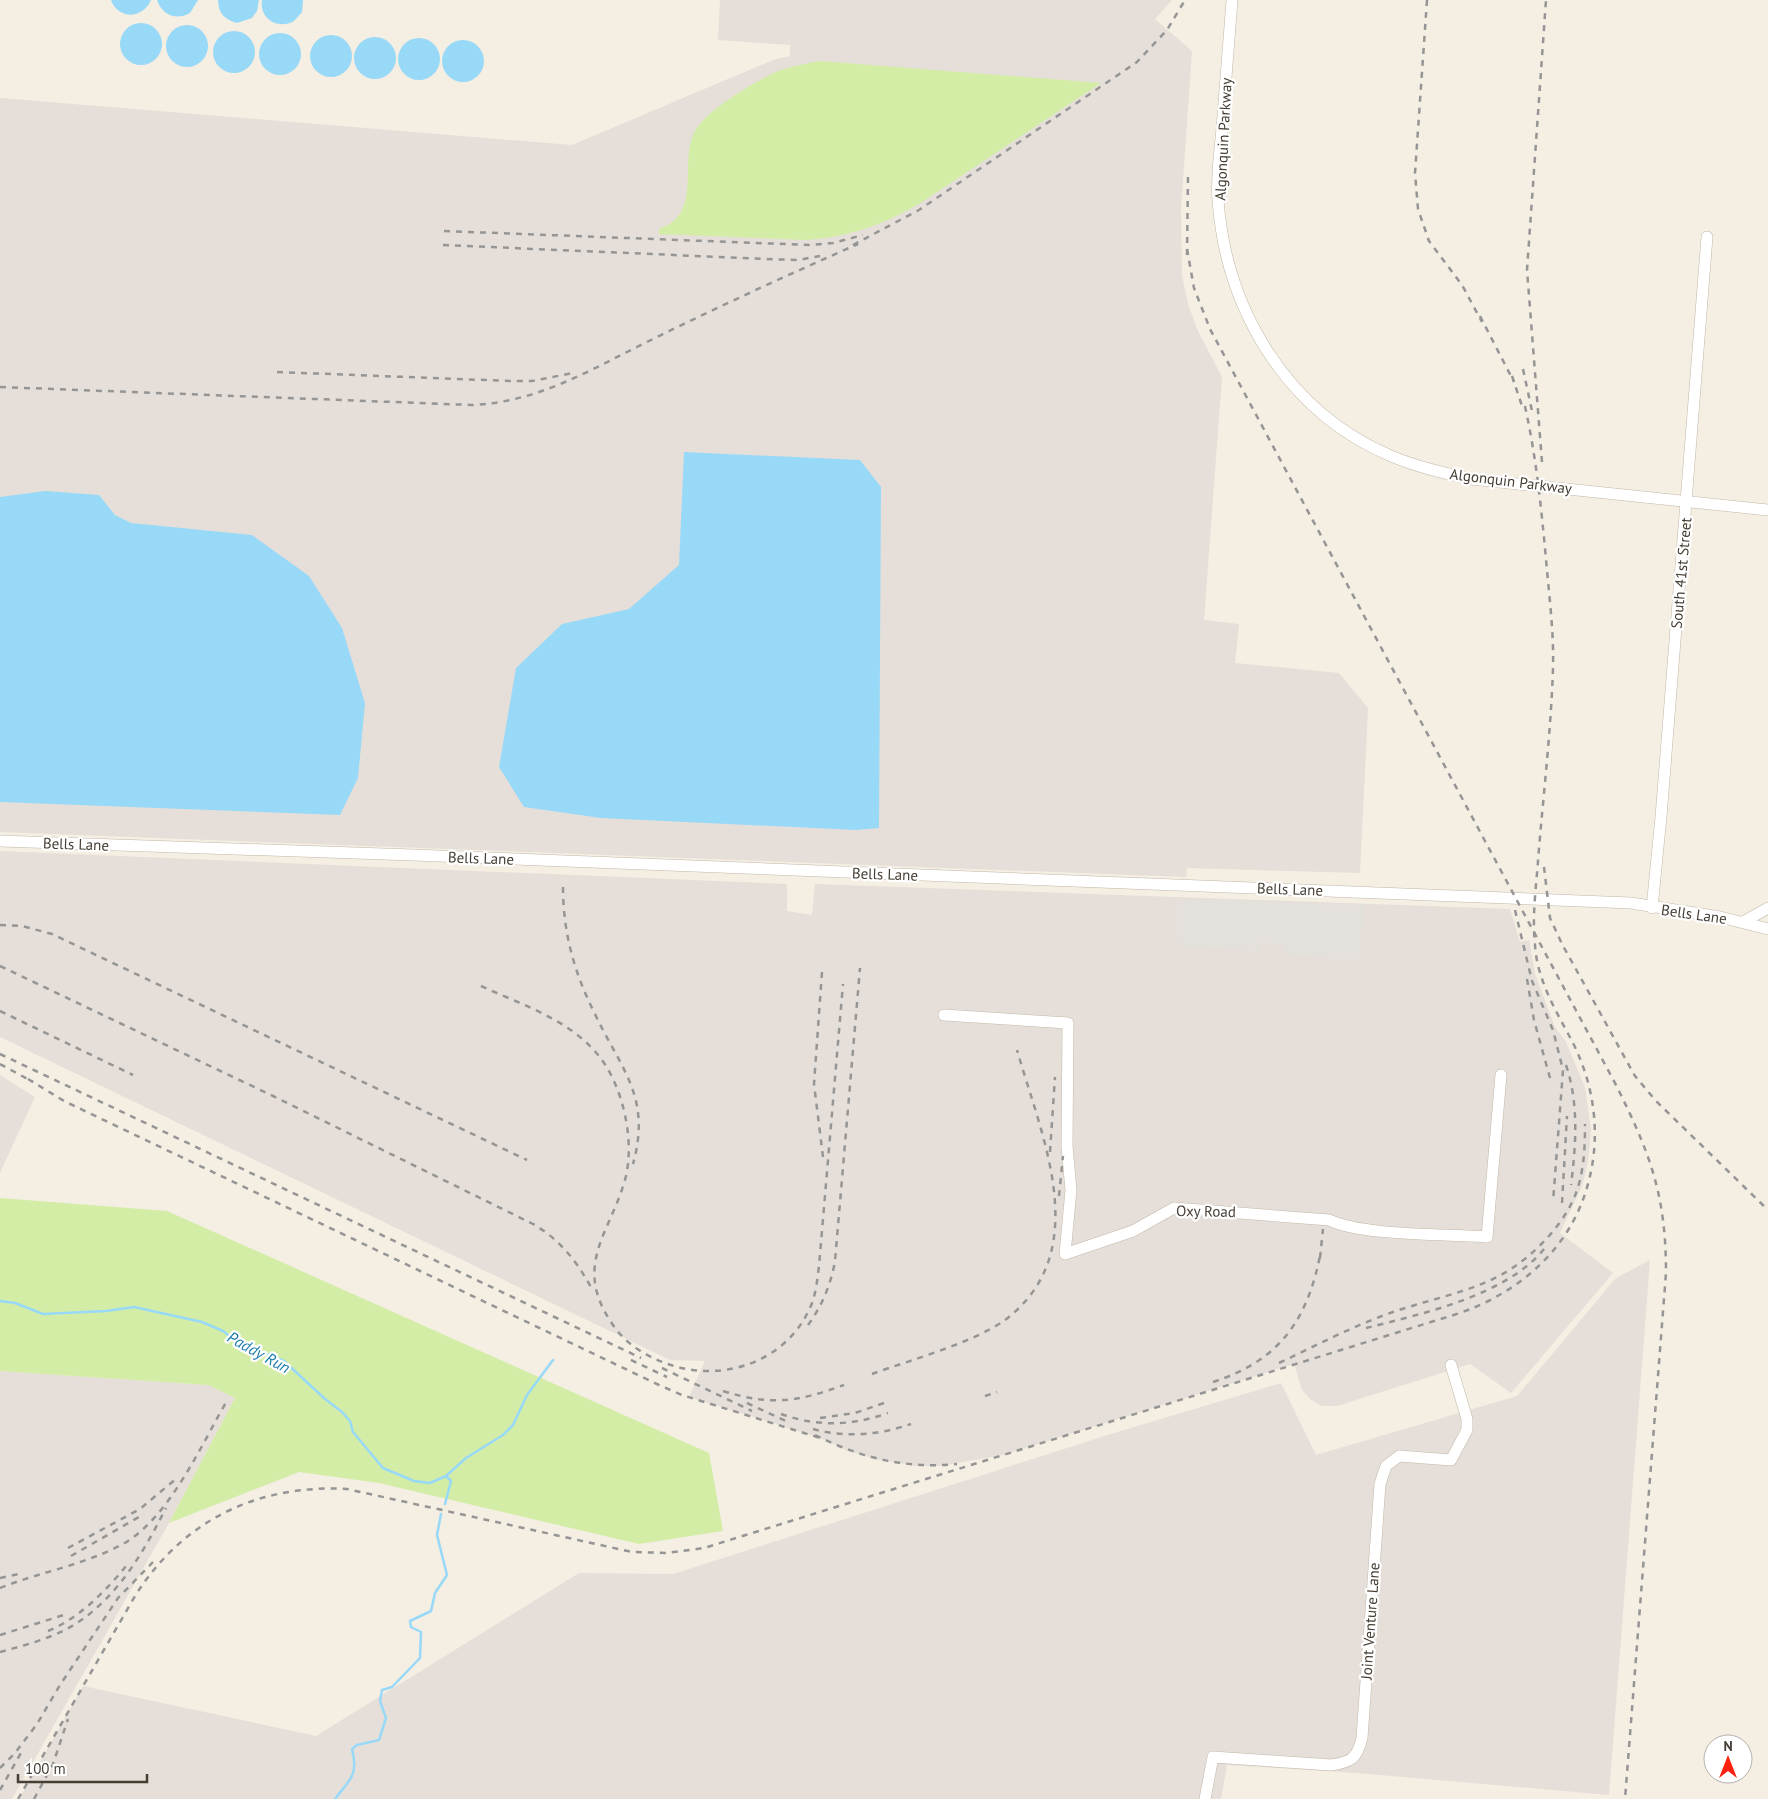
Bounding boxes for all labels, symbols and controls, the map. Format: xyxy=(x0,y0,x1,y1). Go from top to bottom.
street label: Algonquin Parkway xyxy=(1210,77,1236,201)
street label: Algonquin Parkway xyxy=(1449,464,1573,498)
street label: South 41st Street xyxy=(1667,517,1695,629)
street label: Bells Lane xyxy=(43,833,109,855)
street label: Bells Lane xyxy=(448,847,514,869)
street label: Bells Lane xyxy=(852,863,918,885)
street label: Bells Lane xyxy=(1257,878,1323,900)
street label: Bells Lane xyxy=(1660,900,1728,928)
street label: Oxy Road xyxy=(1176,1201,1236,1221)
water label: Paddy Run xyxy=(224,1327,294,1377)
street label: Joint Venture Lane xyxy=(1356,1562,1384,1681)
north arrow xyxy=(1703,1734,1753,1784)
text: N xyxy=(1723,1737,1733,1755)
scale bar xyxy=(18,1752,146,1784)
text: 100 m xyxy=(25,1759,66,1778)

